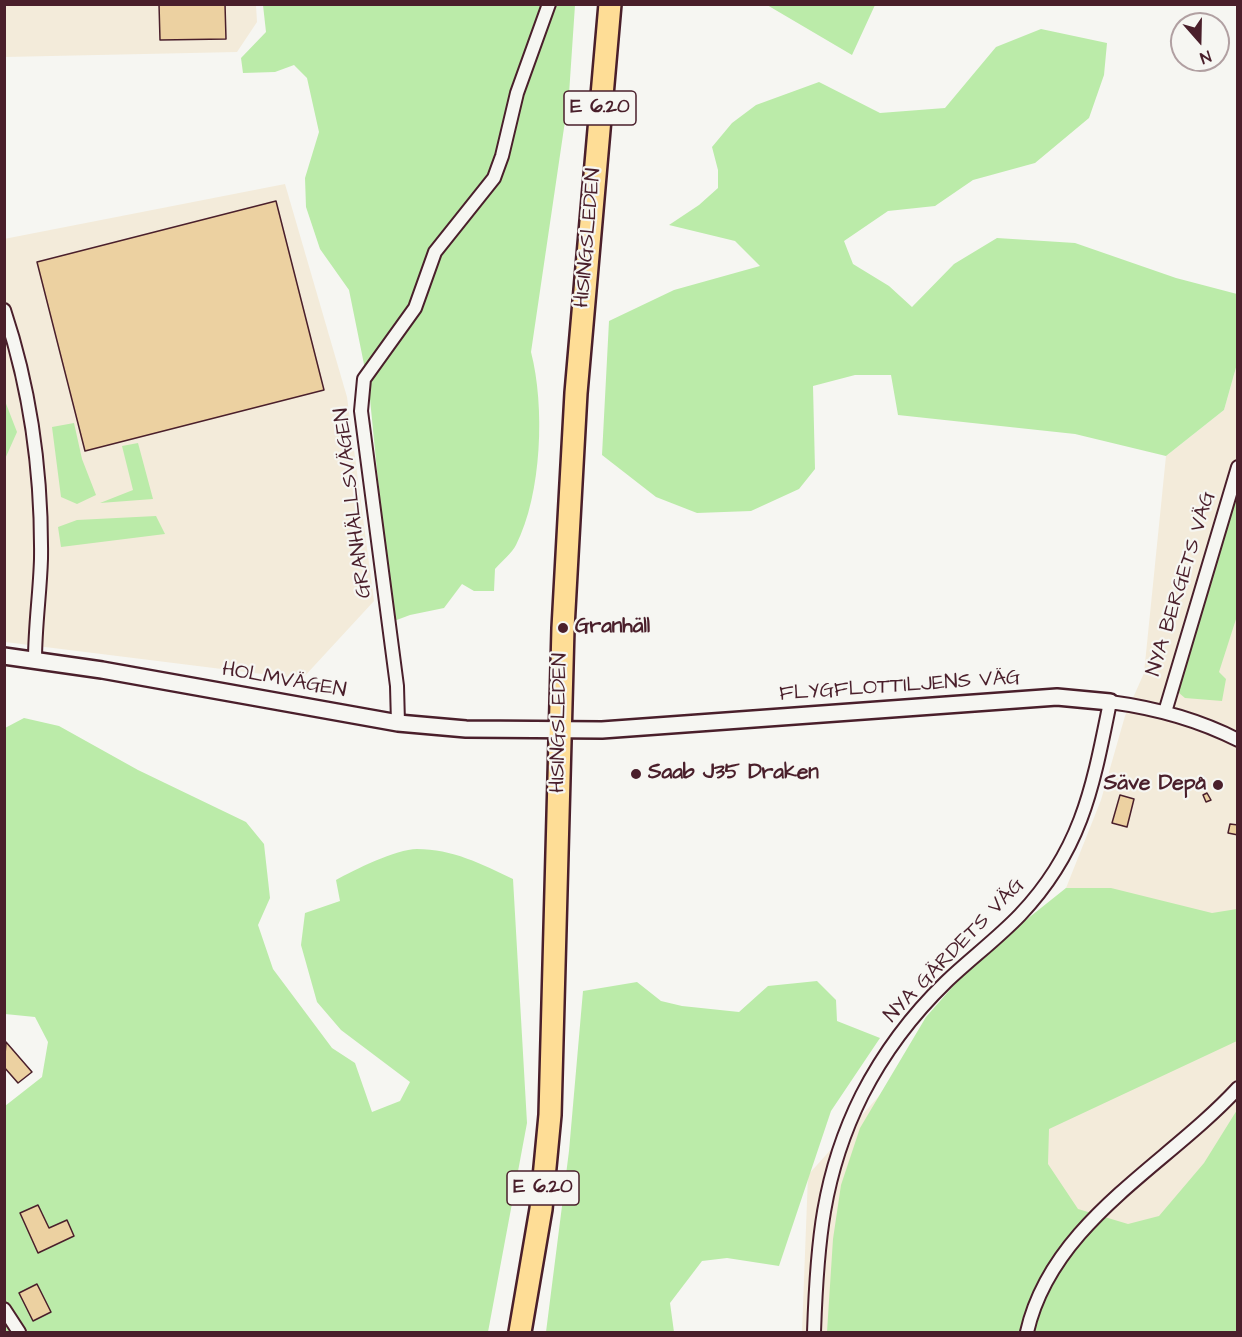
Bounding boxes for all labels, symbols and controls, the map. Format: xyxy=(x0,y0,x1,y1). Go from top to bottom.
north arrow xyxy=(1170,12,1230,72)
text: N xyxy=(1197,45,1214,69)
road number: E 6.20 xyxy=(564,91,636,125)
street label: HISINGSLEDEN xyxy=(570,167,608,309)
street label: GRANHÄLLSVÄGEN xyxy=(330,406,378,600)
street label: NYA BERGETS VÄG xyxy=(1142,489,1222,679)
place label: Granhäll xyxy=(575,615,650,641)
marker: Granhäll xyxy=(556,621,570,635)
street label: HISINGSLEDEN xyxy=(546,653,574,793)
street label: HOLMVÄGEN xyxy=(220,658,348,704)
street label: FLYGFLOTTILJENS VÄG xyxy=(779,666,1021,708)
place label: Saab J35 Draken xyxy=(648,761,819,787)
marker: Saab J35 Draken xyxy=(629,767,643,781)
place label: Säve Depå xyxy=(1104,772,1206,798)
marker: Säve Depå xyxy=(1211,778,1225,792)
street label: NYA GÄRDETS VÄG xyxy=(879,873,1031,1029)
road number: E 6.20 xyxy=(507,1171,579,1205)

